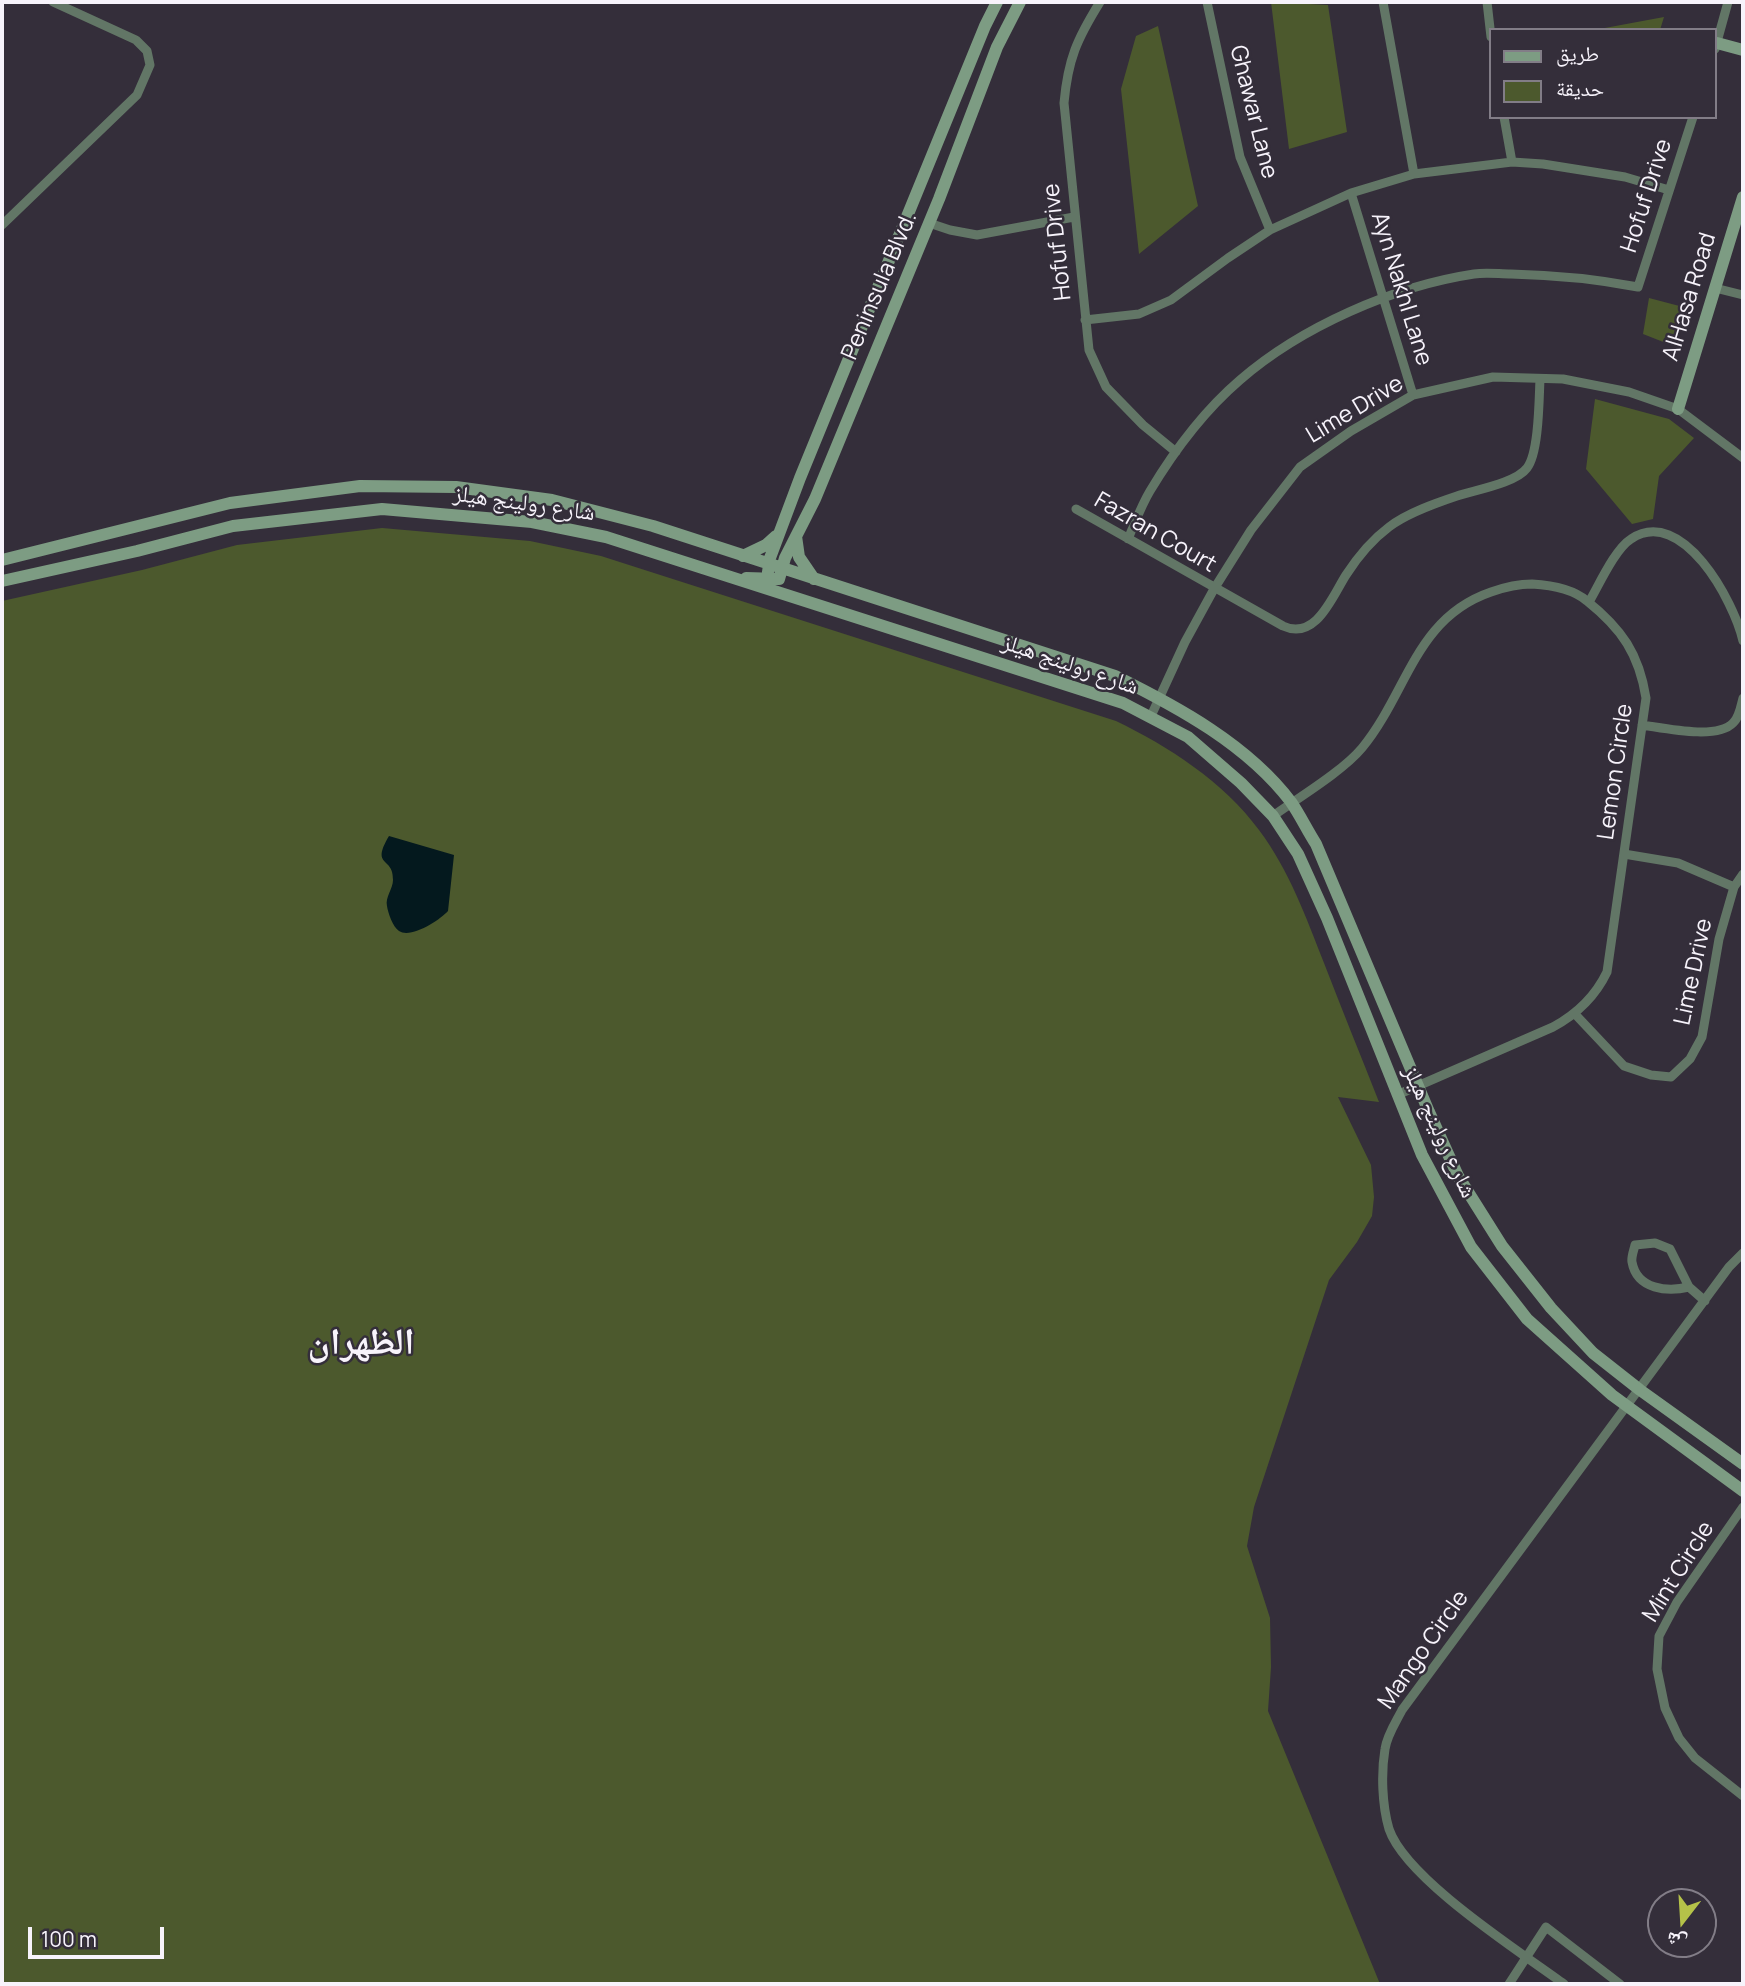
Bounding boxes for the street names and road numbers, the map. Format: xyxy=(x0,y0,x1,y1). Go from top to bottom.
street label: Ghawar Lane xyxy=(1223,43,1283,181)
street label: Hofuf Drive xyxy=(1616,136,1678,256)
street label: Hofuf Drive xyxy=(1038,182,1078,302)
street label: Peninsula Blvd. xyxy=(836,208,924,364)
street label: Ayn Nakhl Lane xyxy=(1365,209,1437,369)
street label: AlHasa Road xyxy=(1657,230,1723,364)
street label: Lime Drive xyxy=(1301,370,1409,450)
street label: شارع رولينج هيلز xyxy=(451,480,597,528)
street label: Fazran Court xyxy=(1089,487,1221,579)
street label: شارع رولينج هيلز xyxy=(998,629,1142,701)
street label: Lemon Circle xyxy=(1593,702,1639,842)
street label: Lime Drive xyxy=(1669,916,1719,1028)
street label: شارع رولينج هيلز xyxy=(1396,1062,1482,1202)
street label: Mint Circle xyxy=(1637,1517,1721,1627)
street label: Mango Circle xyxy=(1373,1585,1475,1715)

